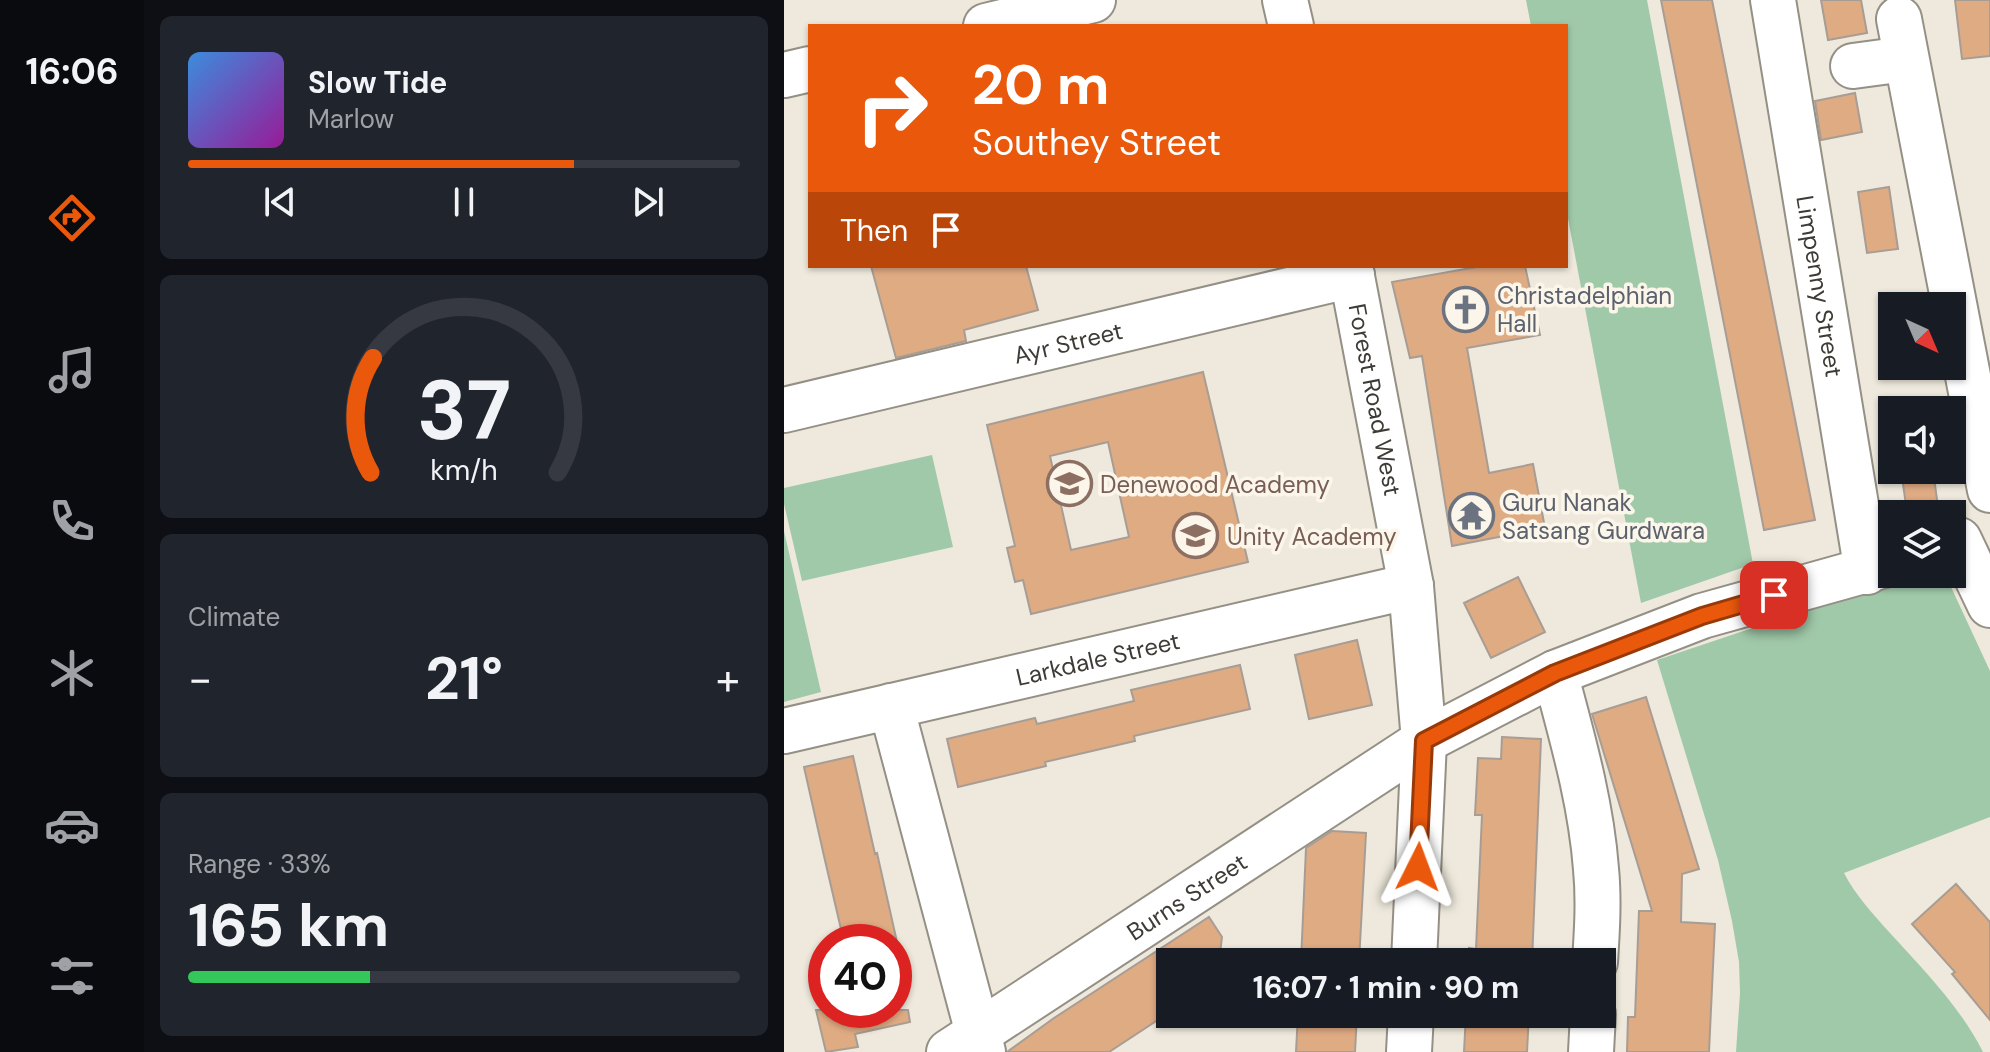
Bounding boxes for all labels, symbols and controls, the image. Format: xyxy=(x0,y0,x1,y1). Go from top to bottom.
text: 16:06 xyxy=(25,48,119,95)
text: 20 m xyxy=(972,48,1109,121)
icon: right xyxy=(840,56,944,160)
text: Slow Tide xyxy=(308,63,447,102)
text: Marlow xyxy=(308,102,394,136)
text: Southey Street xyxy=(972,119,1221,166)
icon: previous xyxy=(258,180,302,224)
icon: pause xyxy=(442,180,486,224)
icon: next xyxy=(626,180,670,224)
icon: directions xyxy=(44,190,100,246)
street label: Limpenny Street xyxy=(1790,193,1850,379)
icon: arrive xyxy=(924,208,968,252)
text: Then xyxy=(840,211,908,250)
place label: Christadelphian Hall xyxy=(1497,280,1672,339)
church icon: Christadelphian Hall xyxy=(1442,285,1490,333)
north arrow xyxy=(1878,292,1966,380)
map controls xyxy=(1878,292,1966,588)
street label: Forest Road West xyxy=(1342,301,1409,498)
street label: Ayr Street xyxy=(1010,315,1126,370)
icon: music xyxy=(44,342,100,398)
text: 37 xyxy=(417,355,511,464)
button: sound xyxy=(1878,396,1966,484)
text: km/h xyxy=(430,452,498,489)
school or university icon: Denewood Academy xyxy=(1045,460,1093,508)
place label: Denewood Academy xyxy=(1100,469,1330,500)
place label: Guru Nanak Satsang Gurdwara xyxy=(1502,487,1705,546)
temple icon: Guru Nanak Satsang Gurdwara xyxy=(1447,492,1495,540)
icon: phone xyxy=(44,493,100,549)
button: layers xyxy=(1878,500,1966,588)
school or university icon: Unity Academy xyxy=(1172,512,1220,560)
place label: Unity Academy xyxy=(1227,521,1397,552)
pin xyxy=(1740,561,1808,629)
icon: arrive xyxy=(1752,573,1796,617)
text: Climate xyxy=(188,600,280,634)
street label: Larkdale Street xyxy=(1013,624,1183,692)
text: 21° xyxy=(425,639,503,718)
icon: climate xyxy=(44,645,100,701)
text: − xyxy=(188,650,212,708)
text: + xyxy=(716,650,740,708)
icon: car xyxy=(44,797,100,853)
position arrow xyxy=(1376,825,1460,909)
street label: Burns Street xyxy=(1121,846,1253,947)
text: Range · 33% xyxy=(188,847,331,881)
text: 165 km xyxy=(188,886,389,965)
speed limit sign: 40 xyxy=(808,924,912,1028)
icon: filters xyxy=(44,948,100,1004)
text: 16:07 · 1 min · 90 m xyxy=(1253,968,1519,1007)

